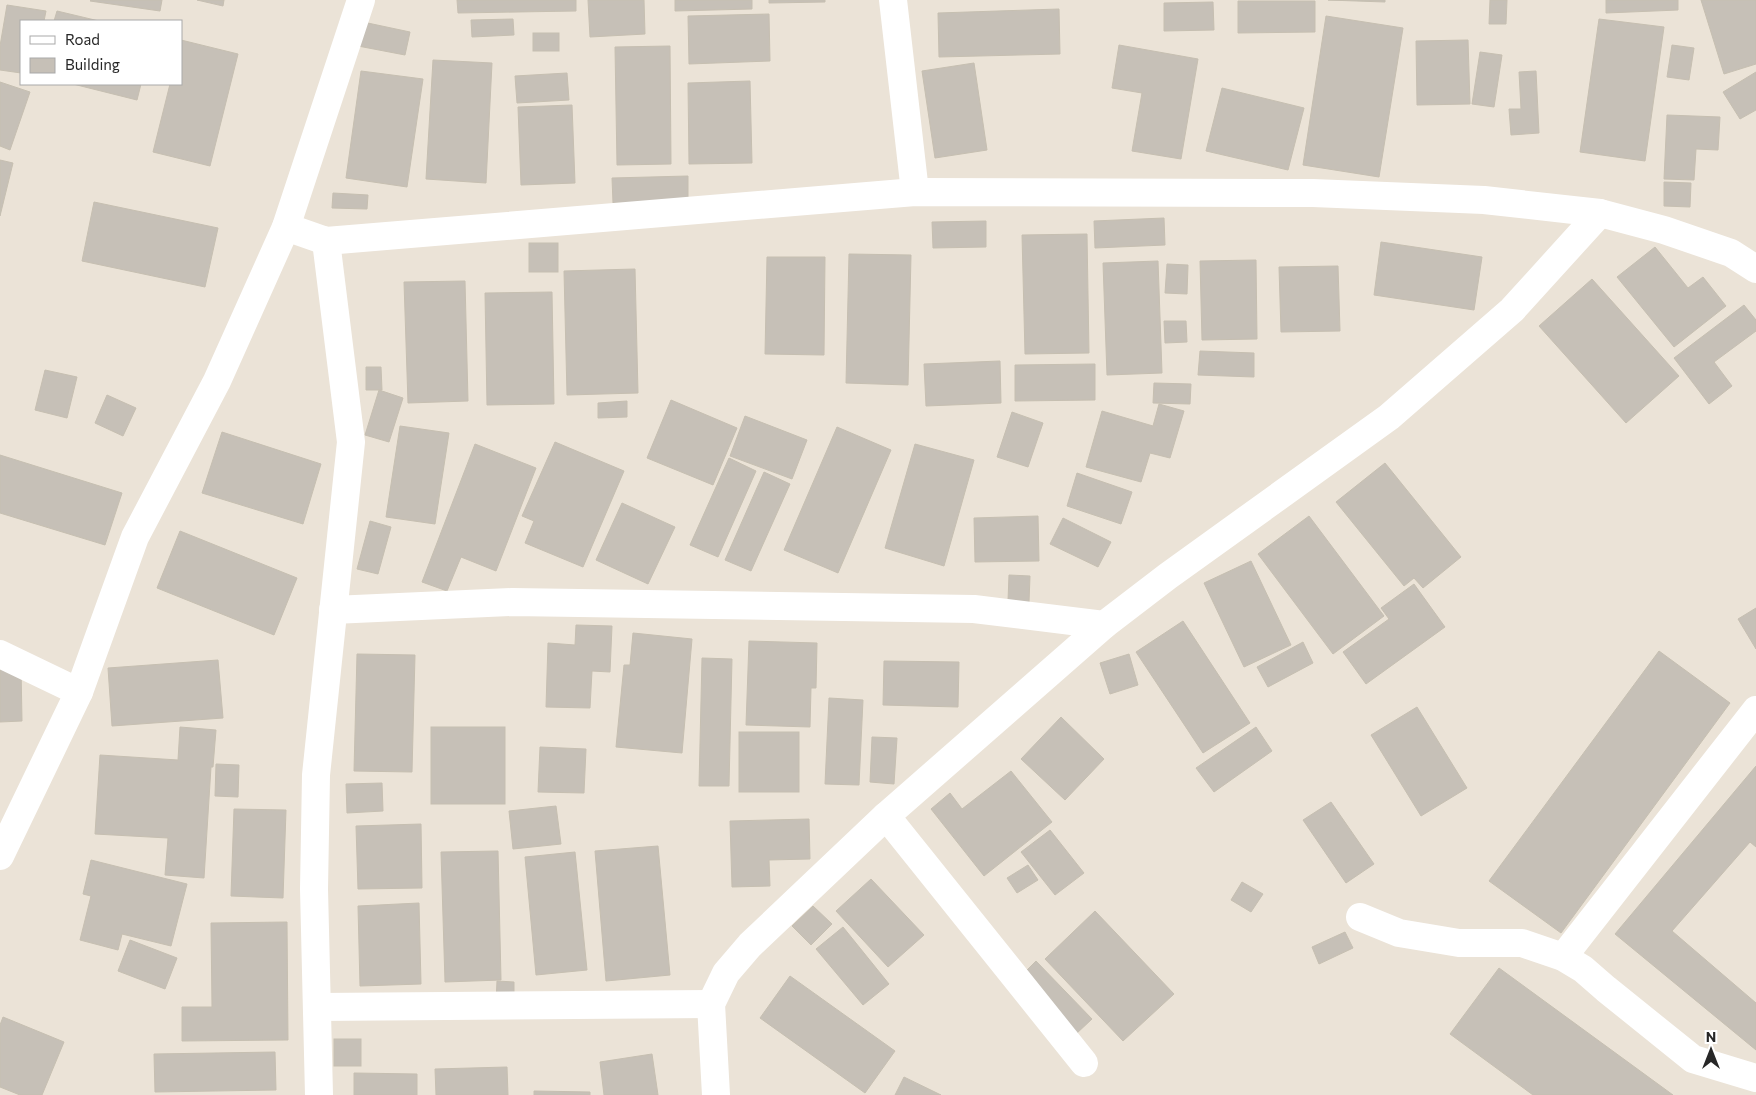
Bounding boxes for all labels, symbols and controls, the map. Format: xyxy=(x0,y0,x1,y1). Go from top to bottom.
legend xyxy=(20,20,182,85)
text: Road xyxy=(65,30,100,48)
text: Building xyxy=(65,55,120,73)
north arrow xyxy=(1686,1025,1736,1075)
text: N xyxy=(1706,1028,1716,1045)

